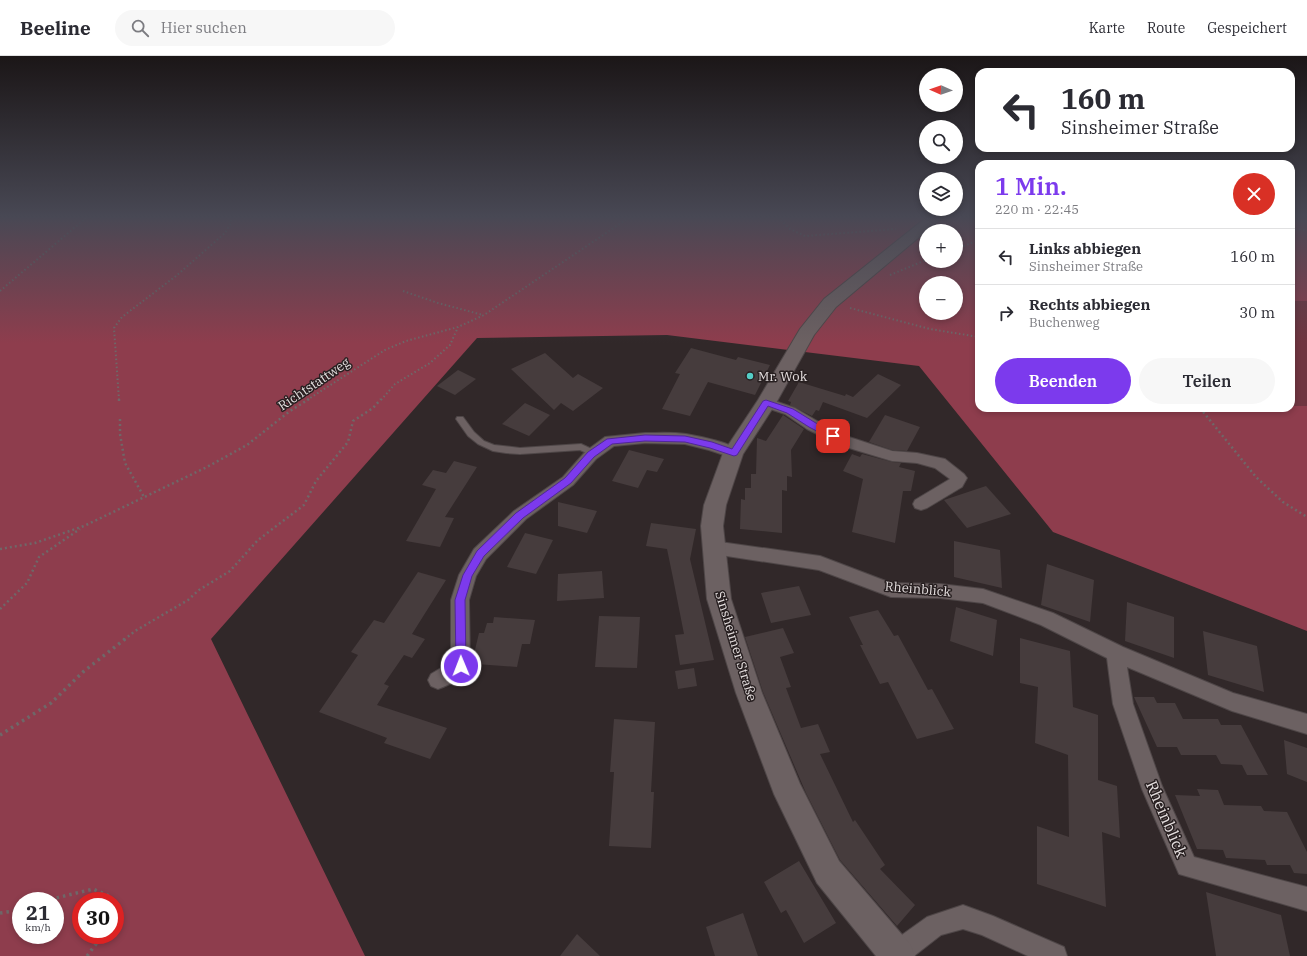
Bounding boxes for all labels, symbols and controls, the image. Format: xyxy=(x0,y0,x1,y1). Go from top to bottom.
search box xyxy=(115,10,395,46)
text: Beeline xyxy=(20,16,91,40)
icon: search xyxy=(129,17,151,39)
text: Hier suchen xyxy=(161,18,247,37)
text: Karte xyxy=(1089,19,1125,37)
text: Route xyxy=(1147,19,1185,37)
text: Gespeichert xyxy=(1207,19,1287,37)
north arrow xyxy=(919,68,963,112)
map controls xyxy=(919,68,963,320)
text: 160 m xyxy=(1061,80,1145,117)
icon: left xyxy=(995,84,1047,136)
text: Sinsheimer Straße xyxy=(1061,116,1219,139)
button: search xyxy=(919,120,963,164)
text: 1 Min. xyxy=(995,170,1067,202)
button: layers xyxy=(919,172,963,216)
button: close xyxy=(1233,173,1275,215)
text: 220 m · 22:45 xyxy=(995,201,1079,218)
button: + xyxy=(919,224,963,268)
text: Links abbiegen xyxy=(1029,239,1141,258)
icon: left xyxy=(995,246,1017,268)
text: 160 m xyxy=(1230,247,1275,266)
text: Sinsheimer Straße xyxy=(1029,258,1143,275)
button: − xyxy=(919,276,963,320)
text: Rechts abbiegen xyxy=(1029,295,1150,314)
icon: right xyxy=(995,302,1017,324)
text: 30 m xyxy=(1239,303,1275,322)
text: Buchenweg xyxy=(1029,314,1100,331)
street label: Richtstattweg xyxy=(275,354,353,414)
button: Beenden xyxy=(995,358,1131,404)
button: Teilen xyxy=(1139,358,1275,404)
place label: Mr. Wok xyxy=(758,368,808,385)
marker: Mr. Wok xyxy=(745,371,755,381)
pin xyxy=(816,419,850,453)
icon: arrive xyxy=(822,425,844,447)
street label: Rheinblick xyxy=(884,578,952,600)
street label: Sinsheimer Straße xyxy=(711,589,761,703)
position arrow xyxy=(440,645,482,687)
street label: Rheinblick xyxy=(1142,778,1192,861)
speed limit sign: 30 xyxy=(72,892,124,944)
text: 21 xyxy=(26,899,50,926)
text: km/h xyxy=(25,921,51,934)

